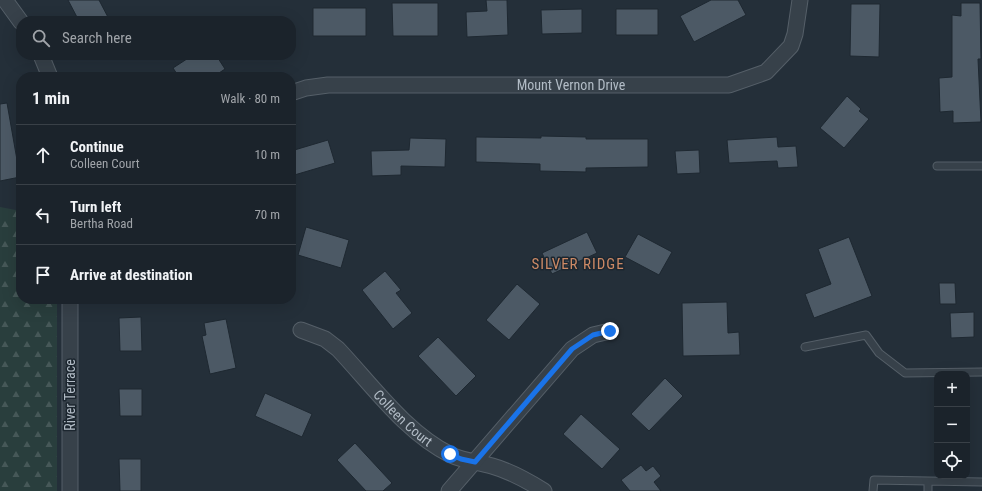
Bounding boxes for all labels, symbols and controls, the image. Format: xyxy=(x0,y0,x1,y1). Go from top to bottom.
search box xyxy=(16,16,296,60)
icon: search xyxy=(30,27,52,49)
text: Search here xyxy=(62,29,132,47)
street label: Mount Vernon Drive xyxy=(517,77,626,93)
text: 1 min xyxy=(32,88,70,108)
text: Walk · 80 m xyxy=(220,91,280,106)
text: Continue xyxy=(70,138,124,156)
icon: ahead xyxy=(32,144,54,166)
text: 10 m xyxy=(254,147,280,162)
text: Colleen Court xyxy=(70,156,140,171)
text: Turn left xyxy=(70,198,121,216)
icon: left xyxy=(32,204,54,226)
text: 70 m xyxy=(254,207,280,222)
text: Bertha Road xyxy=(70,216,133,231)
district label: SILVER RIDGE xyxy=(531,255,625,273)
icon: arrive xyxy=(32,264,54,286)
text: Arrive at destination xyxy=(70,266,193,284)
route end xyxy=(601,322,619,340)
street label: River Terrace xyxy=(62,359,78,431)
map controls xyxy=(934,371,970,479)
button: + xyxy=(934,371,970,407)
street label: Colleen Court xyxy=(370,386,436,450)
button: − xyxy=(934,407,970,443)
button: locate xyxy=(934,443,970,479)
route start xyxy=(441,445,459,463)

